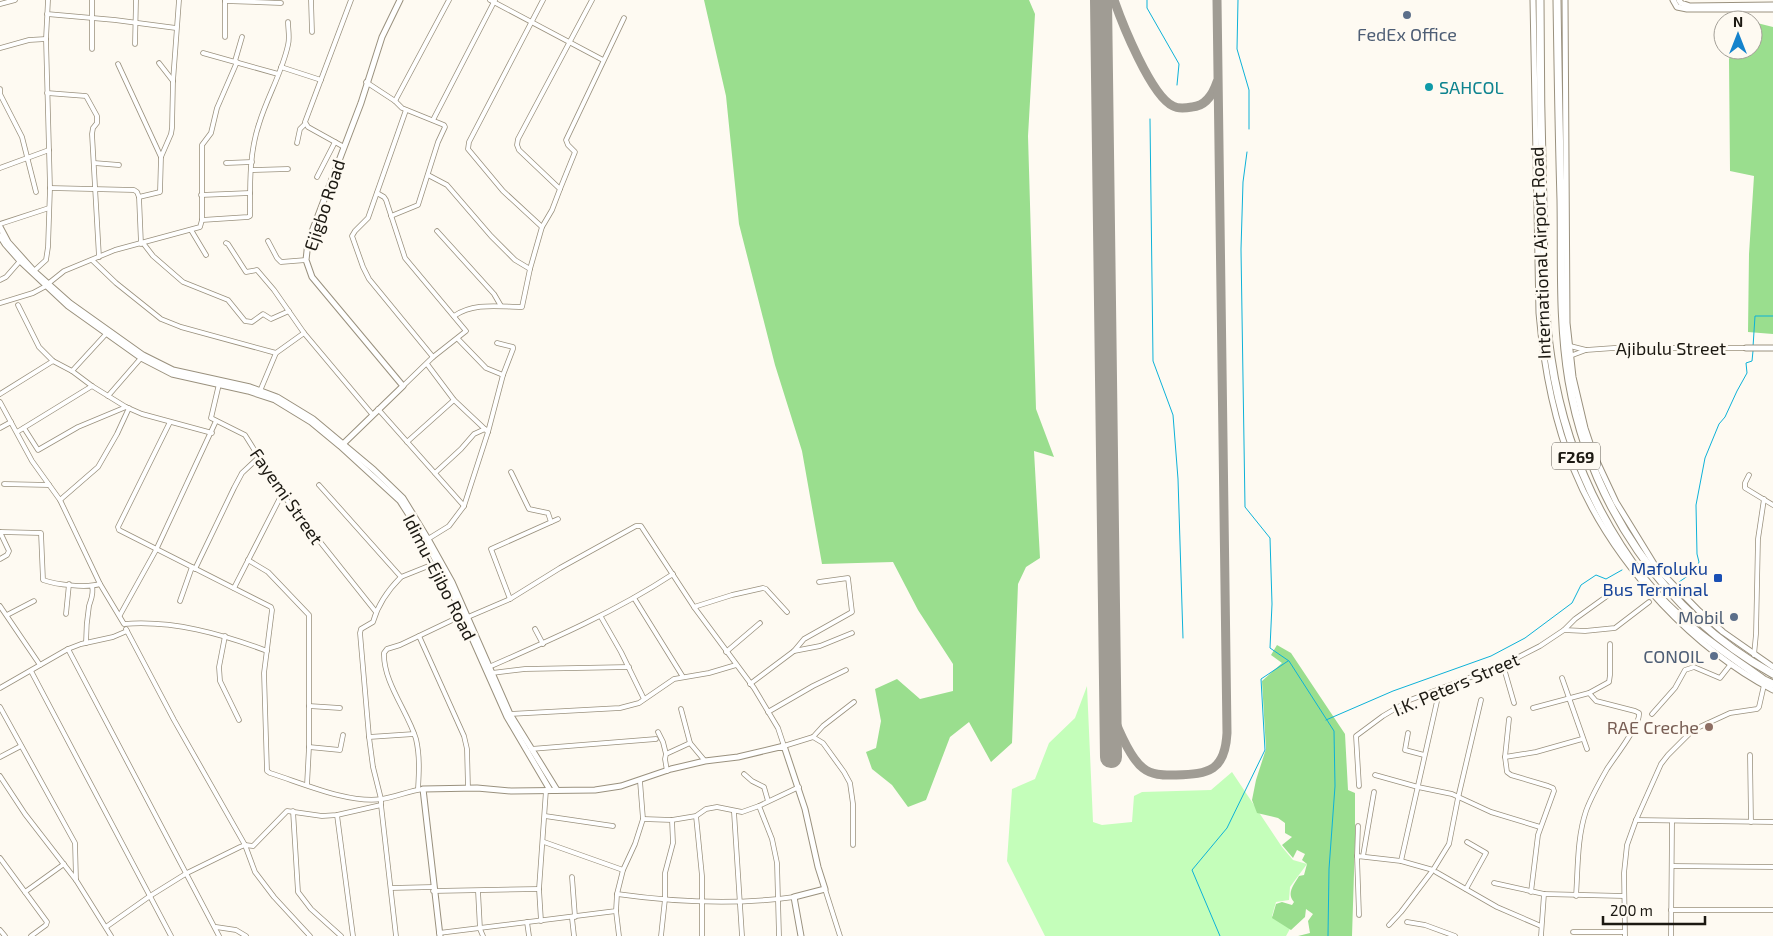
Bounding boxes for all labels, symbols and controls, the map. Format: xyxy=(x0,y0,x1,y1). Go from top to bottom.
marker: FedEx Office xyxy=(1401,9,1413,21)
north arrow xyxy=(1713,10,1763,60)
text: N xyxy=(1733,13,1743,30)
place label: FedEx Office xyxy=(1357,23,1457,45)
place label: SAHCOL xyxy=(1439,76,1504,98)
marker: SAHCOL xyxy=(1423,81,1435,93)
street label: International Airport Road xyxy=(1525,146,1555,360)
street label: Ejigbo Road xyxy=(299,156,349,254)
street label: Ajibulu Street xyxy=(1616,337,1726,359)
road number: F269 xyxy=(1552,442,1600,470)
street label: Fayemi Street xyxy=(246,444,328,549)
street label: Idimu-Ejibo Road xyxy=(399,510,481,644)
place label: Mafoluku Bus Terminal xyxy=(1603,557,1709,600)
marker: Mafoluku Bus Terminal xyxy=(1712,572,1724,584)
place label: Mobil xyxy=(1678,606,1725,628)
marker: Mobil xyxy=(1728,611,1740,623)
place label: CONOIL xyxy=(1643,645,1704,667)
street label: I.K. Peters Street xyxy=(1390,648,1522,720)
marker: CONOIL xyxy=(1708,650,1720,662)
place label: RAE Creche xyxy=(1607,716,1699,738)
marker: RAE Creche xyxy=(1703,721,1715,733)
scale bar xyxy=(1603,894,1706,926)
text: 200 m xyxy=(1610,901,1653,919)

